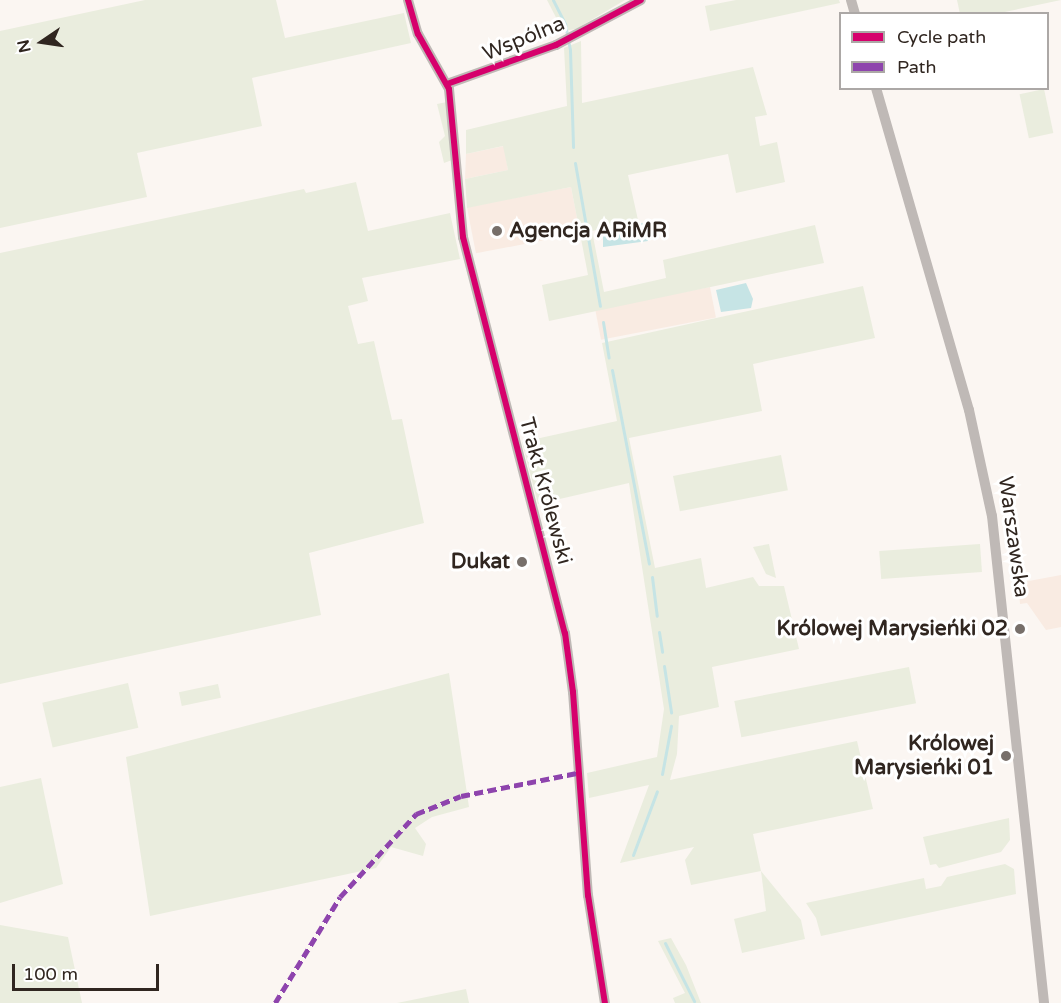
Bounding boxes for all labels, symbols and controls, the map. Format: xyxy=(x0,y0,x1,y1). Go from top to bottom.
street label: Wspólna xyxy=(479,11,569,67)
north arrow xyxy=(12,12,72,72)
legend xyxy=(839,12,1049,90)
text: Cycle path xyxy=(897,26,986,48)
text: N xyxy=(13,38,36,55)
text: Path xyxy=(897,56,936,78)
place label: Agencja ARiMR xyxy=(509,218,667,244)
marker: Agencja ARiMR xyxy=(490,224,504,238)
street label: Trakt Królewski xyxy=(513,415,577,567)
street label: Warszawska xyxy=(992,475,1034,599)
place label: Dukat xyxy=(451,549,510,575)
marker: Dukat xyxy=(515,555,529,569)
place label: Królowej Marysieńki 02 xyxy=(777,616,1008,642)
marker: Królowej Marysieńki 02 xyxy=(1013,622,1027,636)
place label: Królowej Marysieńki 01 xyxy=(854,731,994,781)
marker: Królowej Marysieńki 01 xyxy=(999,749,1013,763)
scale bar xyxy=(15,952,162,990)
text: 100 m xyxy=(23,963,78,985)

